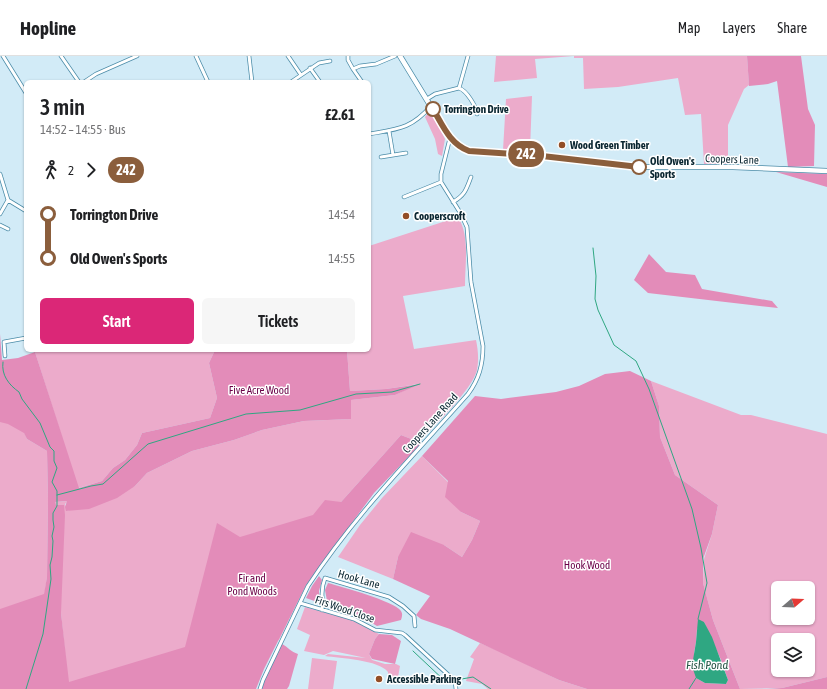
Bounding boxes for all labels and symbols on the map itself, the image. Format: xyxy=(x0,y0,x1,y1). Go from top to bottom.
marker: Torrington Drive xyxy=(425,101,441,117)
place label: Torrington Drive xyxy=(444,103,509,115)
place label: Wood Green Timber xyxy=(569,139,650,151)
marker: Wood Green Timber xyxy=(557,140,567,150)
line badge: 242 xyxy=(503,141,549,167)
street label: Coopers Lane xyxy=(705,152,759,166)
place label: Old Owen's Sports xyxy=(650,155,695,180)
marker: Old Owen's Sports xyxy=(631,159,647,175)
place label: Cooperscroft xyxy=(414,210,466,222)
marker: Cooperscroft xyxy=(401,211,411,221)
park label: Five Acre Wood xyxy=(229,384,289,396)
street label: Coopers Lane Road xyxy=(400,391,460,455)
park label: Hook Wood xyxy=(564,559,610,571)
street label: Hook Lane xyxy=(337,567,381,591)
park label: Fir and Pond Woods xyxy=(227,572,277,597)
north arrow xyxy=(771,581,815,625)
street label: Firs Wood Close xyxy=(314,593,376,625)
water label: Fish Pond xyxy=(686,658,728,672)
place label: Accessible Parking xyxy=(386,673,462,685)
marker: Accessible Parking xyxy=(374,674,384,684)

